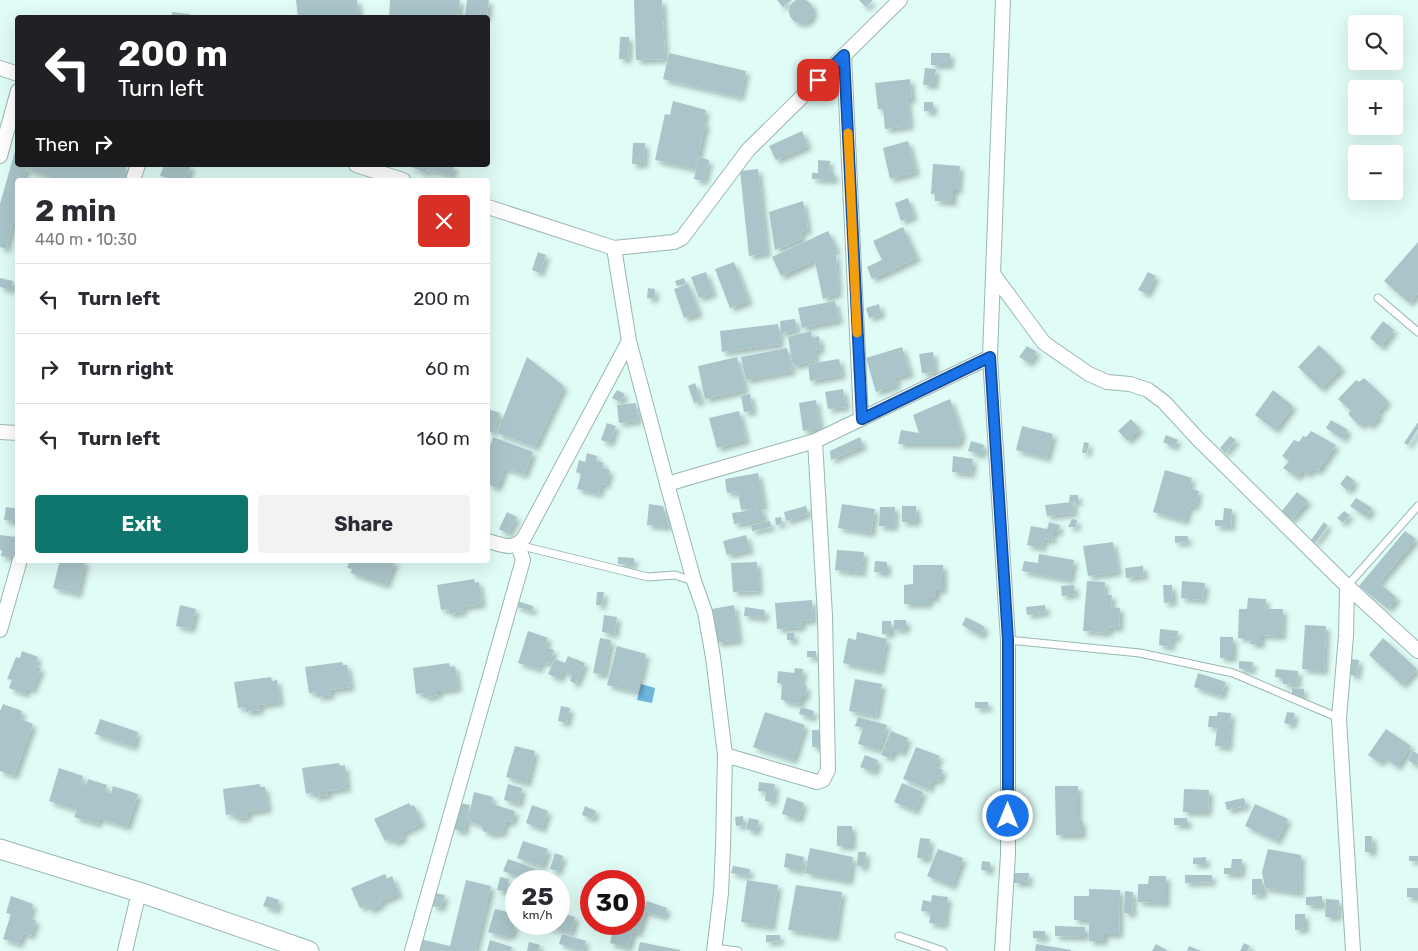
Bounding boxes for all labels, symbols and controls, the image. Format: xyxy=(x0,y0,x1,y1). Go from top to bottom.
map controls xyxy=(1348,15,1403,200)
button: search xyxy=(1348,15,1403,70)
text: 200 m xyxy=(118,33,228,75)
icon: left xyxy=(35,35,100,100)
pin xyxy=(797,59,839,101)
icon: arrive xyxy=(804,66,832,94)
text: Turn left xyxy=(118,75,204,102)
button: + xyxy=(1348,80,1403,135)
icon: right xyxy=(89,130,117,158)
text: Then xyxy=(35,133,79,156)
button: − xyxy=(1348,145,1403,200)
text: 2 min xyxy=(35,193,116,229)
button: close xyxy=(418,195,470,247)
text: 440 m · 10:30 xyxy=(35,230,137,249)
icon: left xyxy=(35,285,63,313)
text: Turn left xyxy=(78,287,160,310)
text: 200 m xyxy=(413,287,470,310)
icon: right xyxy=(35,355,63,383)
text: Turn right xyxy=(78,357,173,380)
text: 60 m xyxy=(425,357,470,380)
icon: left xyxy=(35,425,63,453)
text: Turn left xyxy=(78,427,160,450)
text: 160 m xyxy=(417,427,470,450)
button: Exit xyxy=(35,495,248,553)
button: Share xyxy=(258,495,470,553)
position arrow xyxy=(981,789,1033,841)
speed limit sign: 30 xyxy=(580,870,645,935)
text: 25 xyxy=(521,882,554,911)
text: km/h xyxy=(523,908,552,922)

